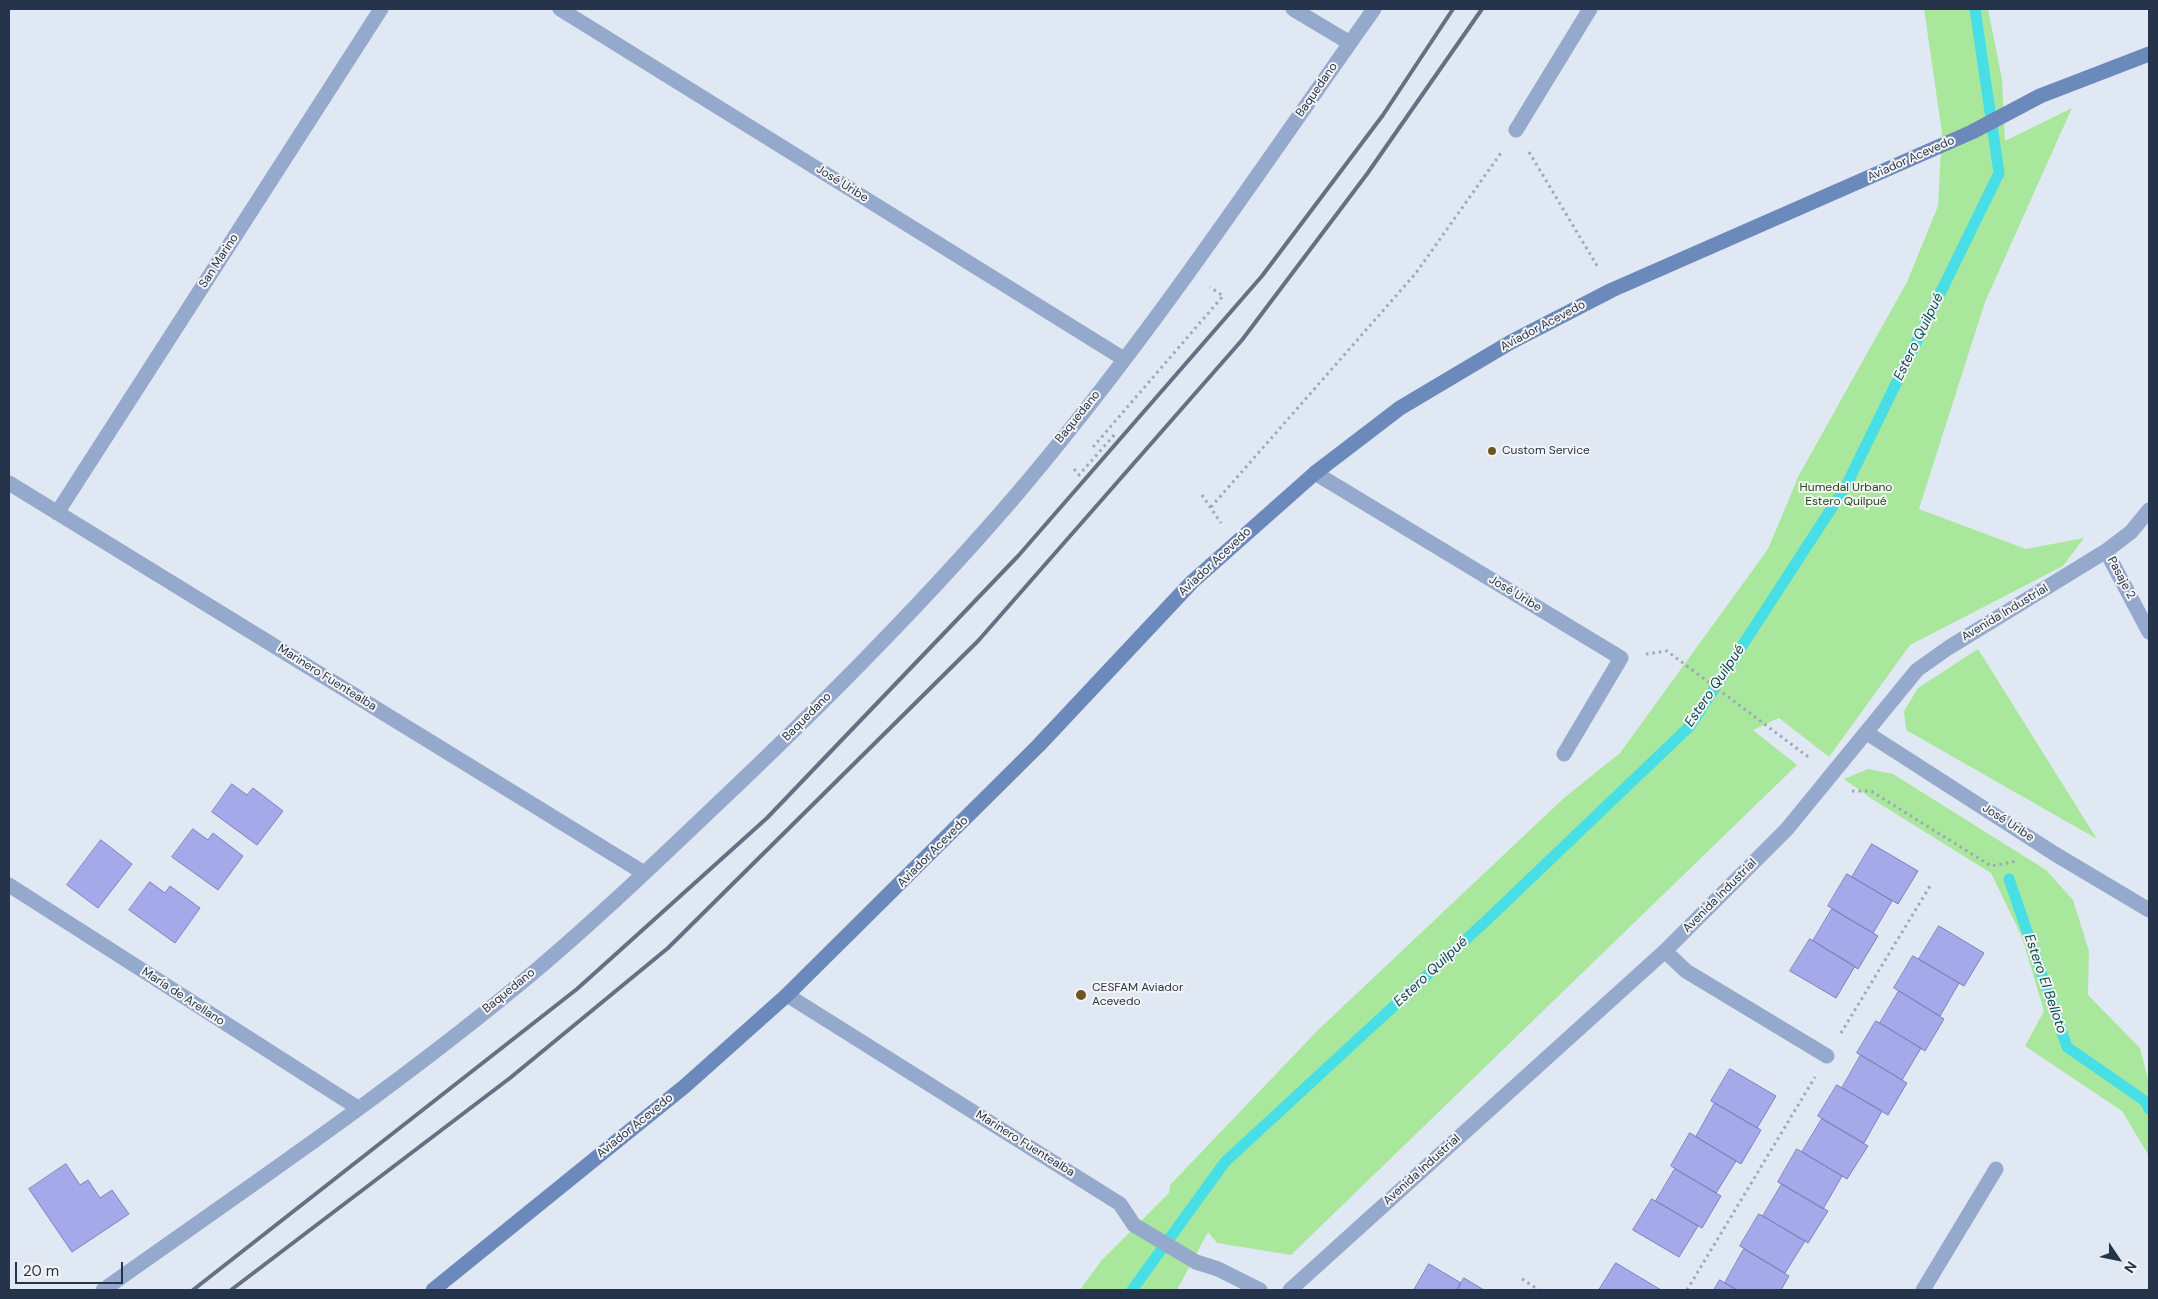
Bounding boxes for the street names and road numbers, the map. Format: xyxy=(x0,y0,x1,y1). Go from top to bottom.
street label: Baquedano xyxy=(1293,60,1341,120)
street label: Aviador Acevedo xyxy=(1865,133,1957,185)
street label: José Uribe xyxy=(813,162,871,206)
street label: San Marino xyxy=(196,231,242,291)
street label: Aviador Acevedo xyxy=(1498,298,1588,354)
street label: Baquedano xyxy=(1053,388,1103,446)
street label: Aviador Acevedo xyxy=(1176,525,1254,599)
street label: Pasaje 2 xyxy=(2104,554,2138,602)
street label: José Uribe xyxy=(1486,573,1544,615)
street label: Avenida Industrial xyxy=(1959,582,2051,644)
street label: Marinero Fuentealba xyxy=(275,642,379,714)
street label: Baquedano xyxy=(780,690,834,744)
street label: José Uribe xyxy=(1979,801,2037,845)
street label: Aviador Acevedo xyxy=(895,814,971,890)
street label: Avenida Industrial xyxy=(1680,856,1760,936)
street label: María de Arellano xyxy=(139,965,227,1029)
street label: Baquedano xyxy=(480,966,538,1016)
street label: Aviador Acevedo xyxy=(594,1091,676,1161)
street label: Marinero Fuentealba xyxy=(973,1108,1077,1180)
street label: Avenida Industrial xyxy=(1381,1132,1463,1208)

